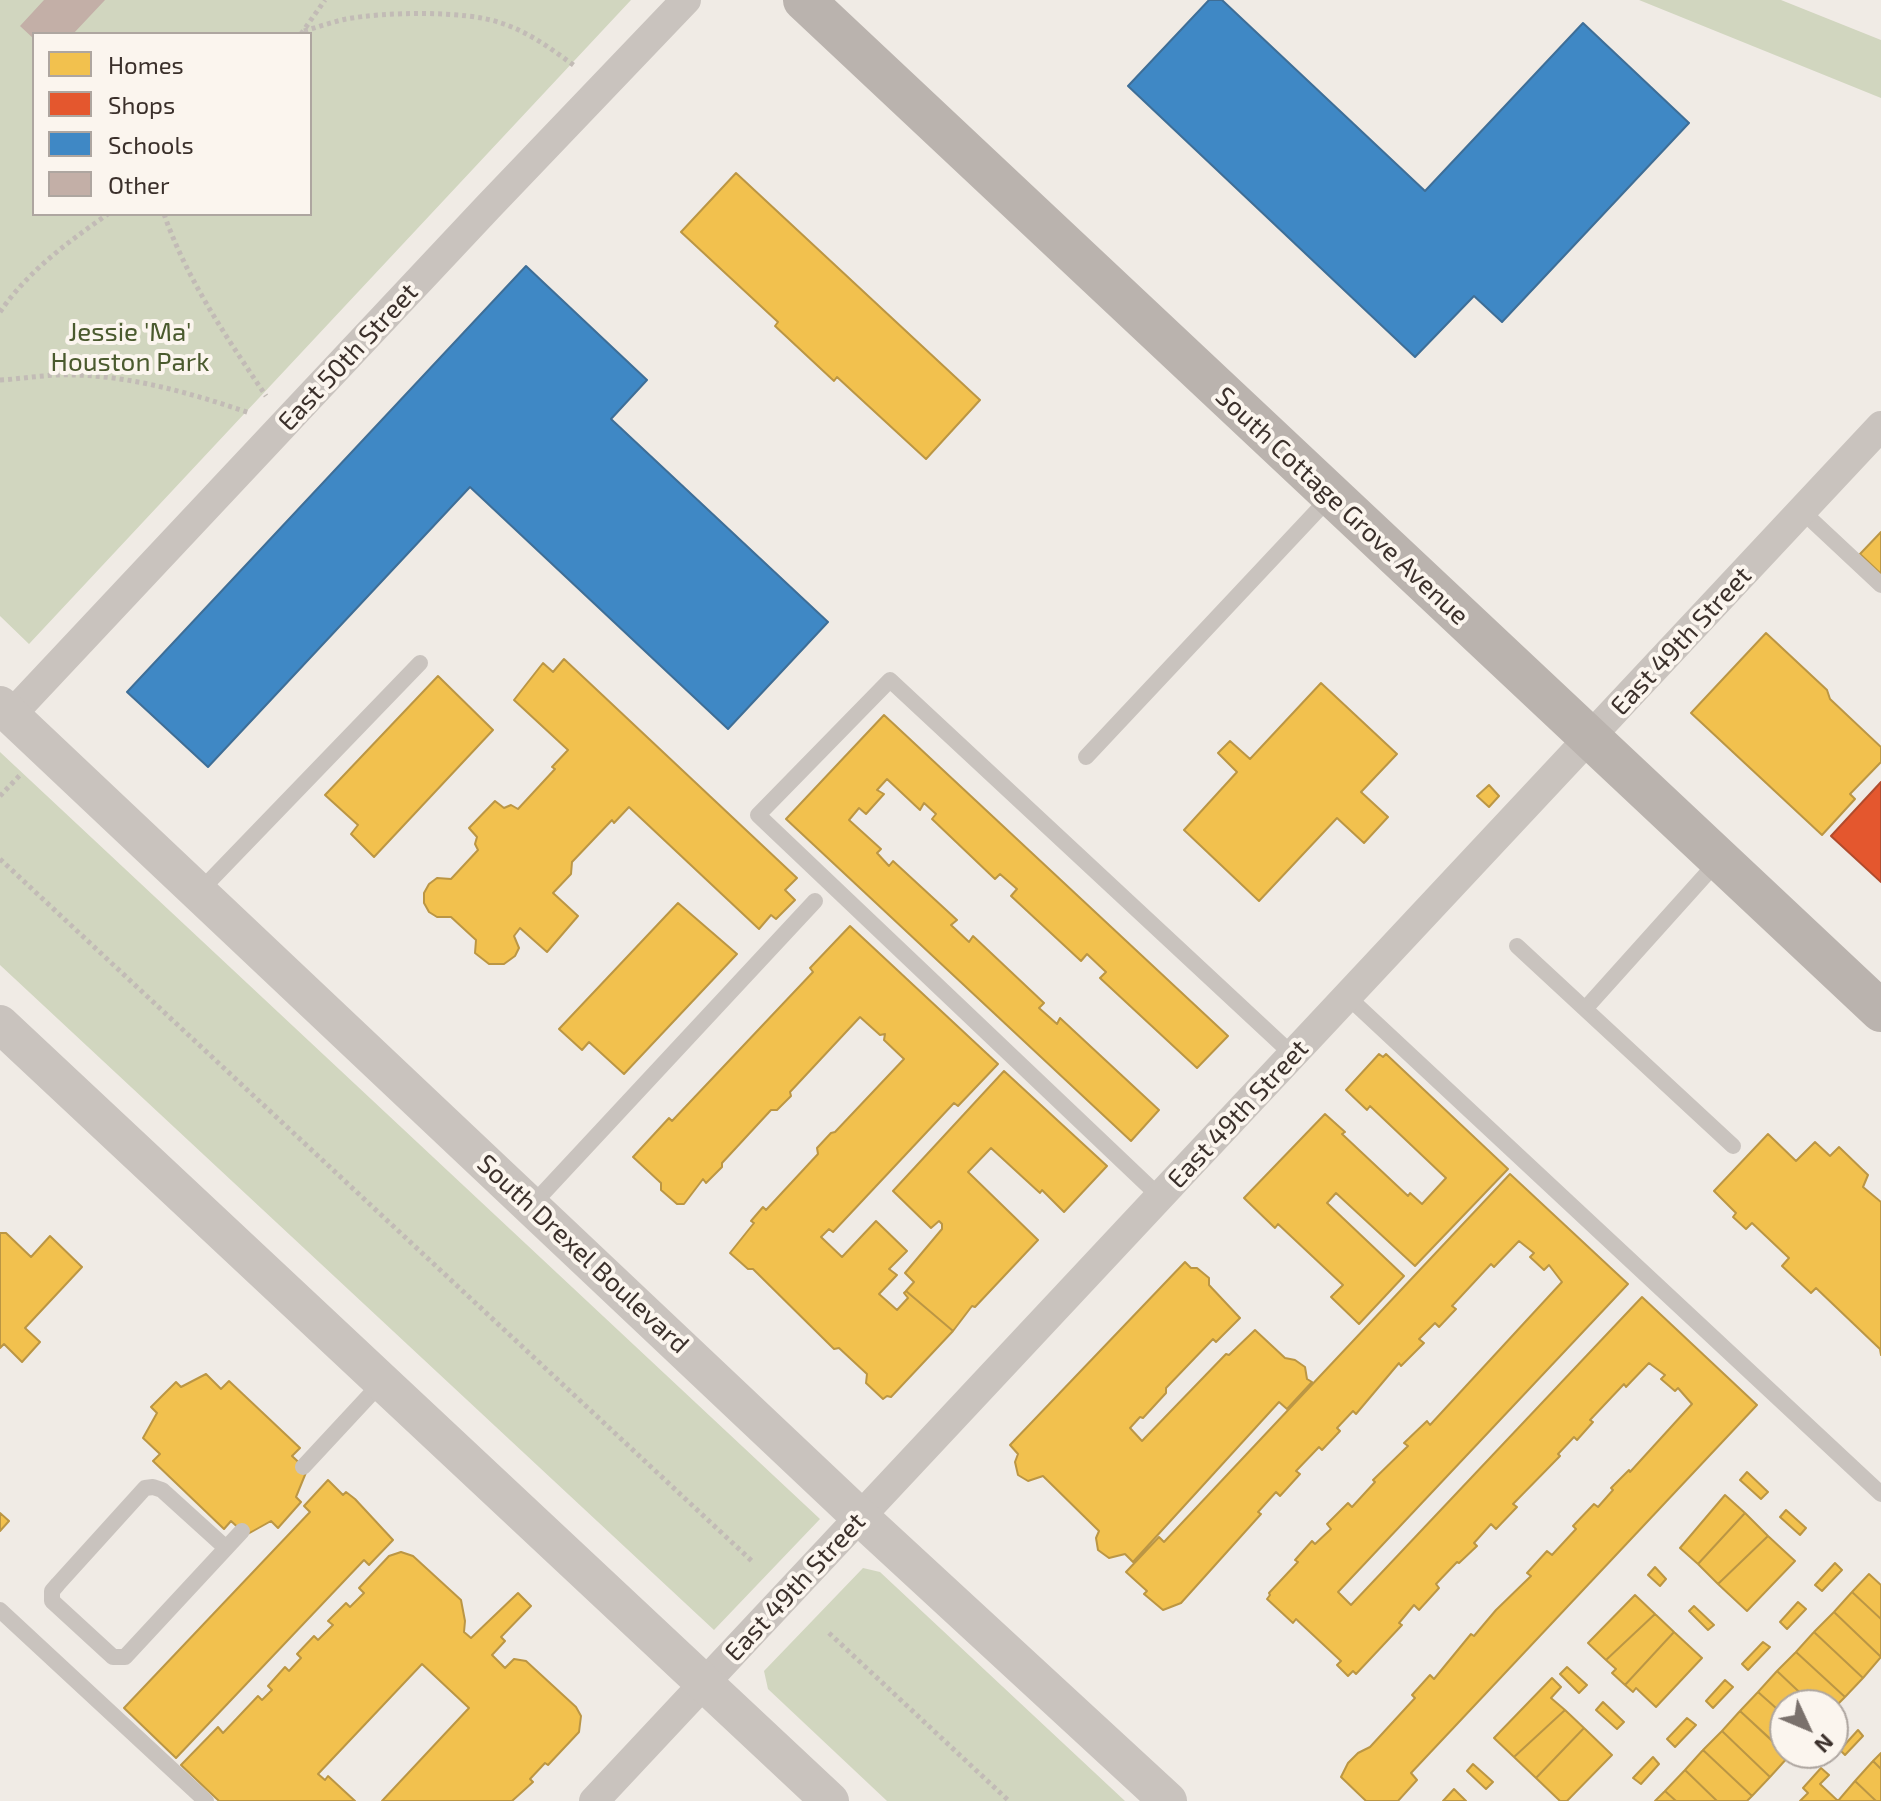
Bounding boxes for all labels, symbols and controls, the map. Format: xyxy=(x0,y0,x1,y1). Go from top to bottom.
legend xyxy=(32,32,312,216)
text: Homes xyxy=(108,50,184,79)
text: Shops xyxy=(108,90,175,119)
text: Schools xyxy=(108,130,194,159)
text: Other xyxy=(108,170,170,199)
street label: East 50th Street xyxy=(272,277,424,437)
park label: Jessie 'Ma' Houston Park xyxy=(51,316,209,378)
street label: South Cottage Grove Avenue xyxy=(1209,381,1475,631)
street label: East 49th Street xyxy=(1604,560,1758,722)
street label: East 49th Street xyxy=(1161,1033,1315,1195)
street label: South Drexel Boulevard xyxy=(471,1148,695,1360)
street label: East 49th Street xyxy=(718,1506,872,1668)
north arrow xyxy=(1769,1689,1849,1769)
text: N xyxy=(1810,1730,1840,1759)

